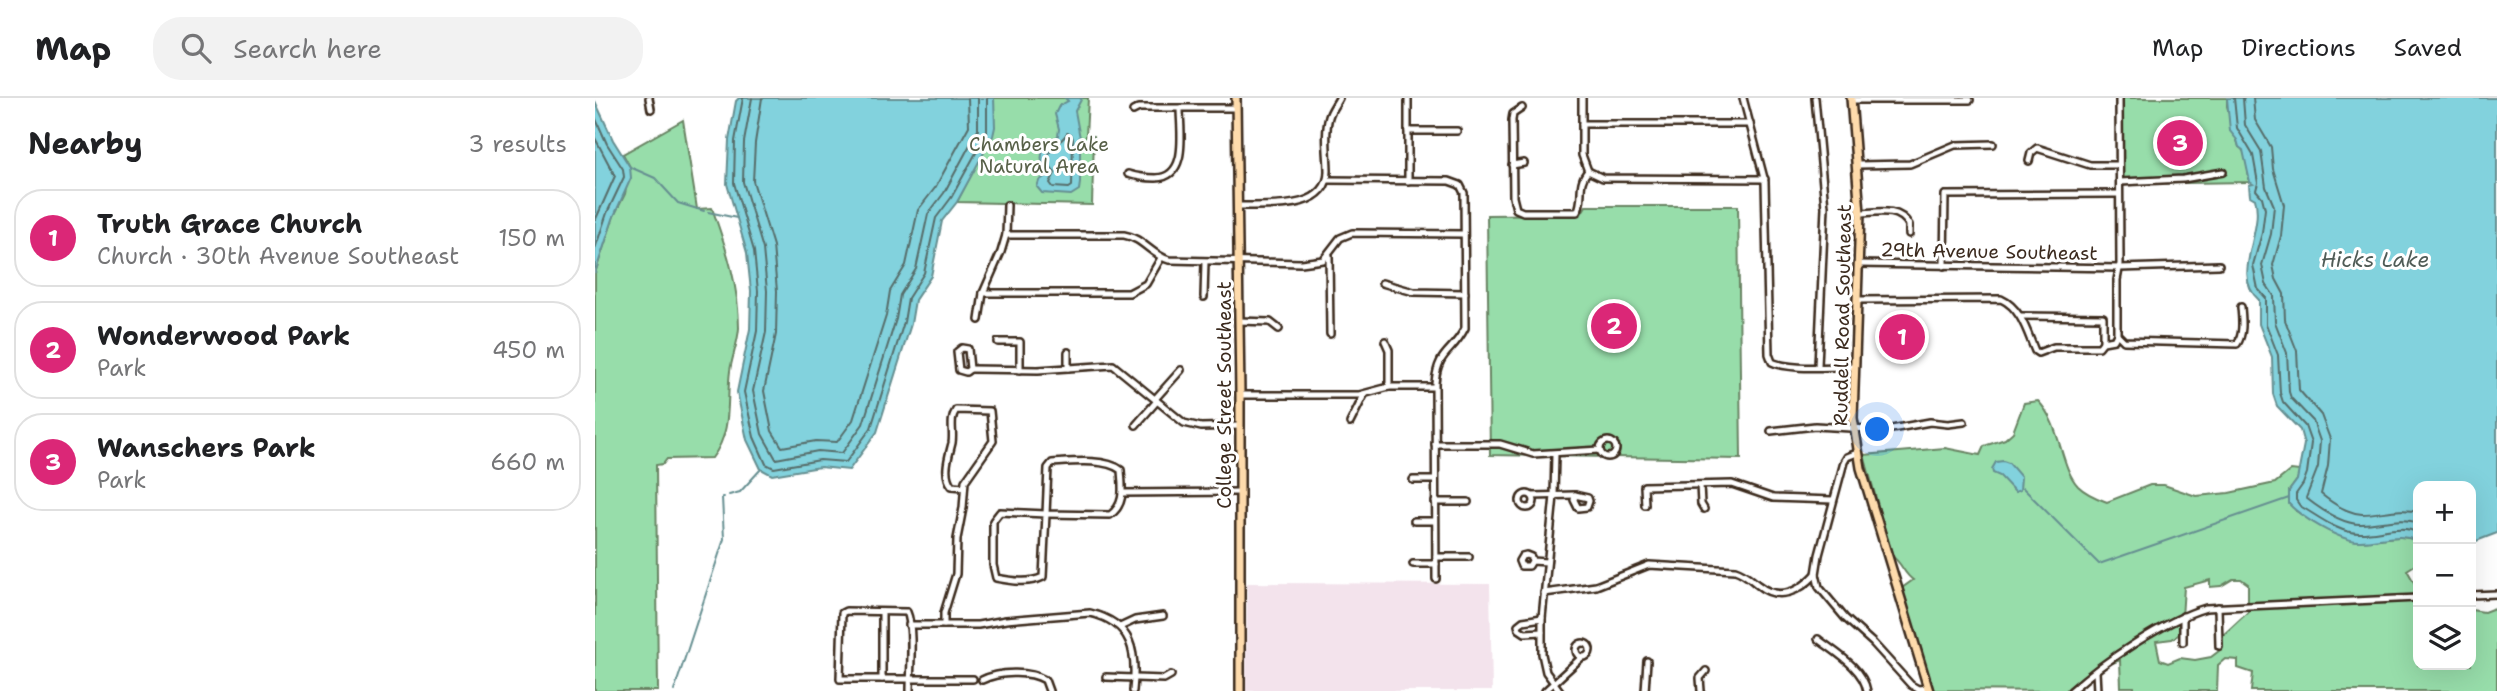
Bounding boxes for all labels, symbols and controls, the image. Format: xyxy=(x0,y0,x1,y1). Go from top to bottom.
search box xyxy=(153,17,643,80)
text: Map xyxy=(35,26,111,71)
icon: search xyxy=(177,29,215,67)
text: Search here xyxy=(233,31,382,66)
text: Map xyxy=(2152,32,2203,64)
text: Directions xyxy=(2241,32,2356,64)
text: Saved xyxy=(2394,32,2462,64)
pin: 3 xyxy=(2157,117,2203,169)
text: Nearby xyxy=(28,123,143,164)
text: 3 results xyxy=(468,129,567,159)
park label: Chambers Lake Natural Area xyxy=(969,132,1109,179)
street label: Ruddell Road Southeast xyxy=(1828,204,1857,426)
text: Truth Grace Church xyxy=(97,206,362,241)
text: 1 xyxy=(48,223,58,253)
text: 150 m xyxy=(498,223,565,253)
street label: 29th Avenue Southeast xyxy=(1880,237,2098,266)
text: Church · 30th Avenue Southeast xyxy=(97,241,459,271)
water label: Hicks Lake xyxy=(2321,246,2429,274)
street label: College Street Southeast xyxy=(1212,281,1237,509)
pin: 2 xyxy=(1591,300,1637,352)
pin: 1 xyxy=(1879,311,1925,363)
text: Wonderwood Park xyxy=(97,318,350,353)
text: 2 xyxy=(45,335,61,365)
text: 450 m xyxy=(492,335,565,365)
text: Park xyxy=(97,353,146,383)
your location xyxy=(1860,412,1894,446)
text: Wanschers Park xyxy=(97,430,316,465)
text: 3 xyxy=(45,447,61,477)
text: 660 m xyxy=(490,447,565,477)
text: Park xyxy=(97,465,146,495)
map controls xyxy=(2413,481,2476,670)
button: + xyxy=(2413,481,2476,544)
button: − xyxy=(2413,544,2476,607)
button: layers xyxy=(2413,607,2476,670)

